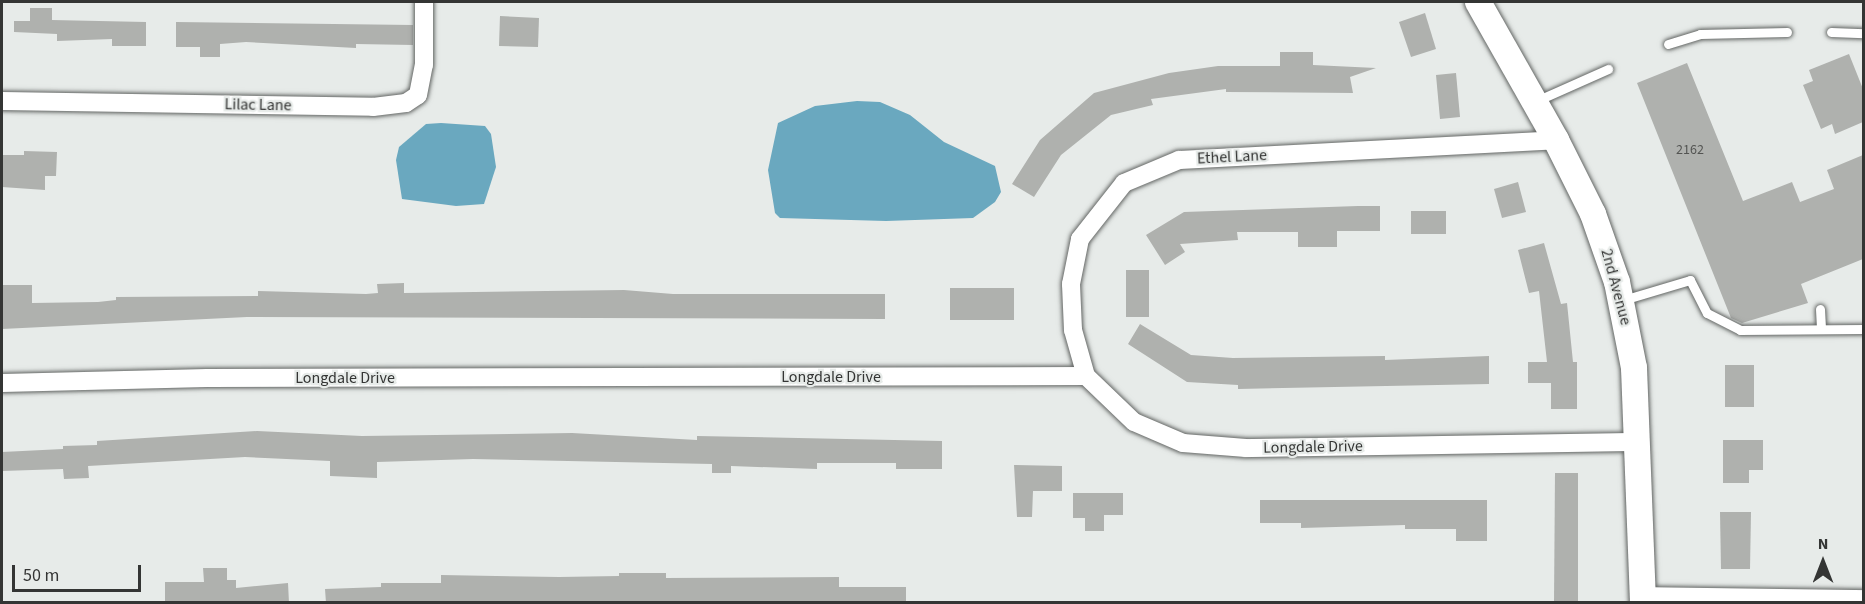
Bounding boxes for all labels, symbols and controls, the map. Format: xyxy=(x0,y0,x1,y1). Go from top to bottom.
street label: Lilac Lane xyxy=(224,95,292,115)
house number: 2162 xyxy=(1676,142,1704,158)
street label: Ethel Lane xyxy=(1197,146,1267,168)
street label: 2nd Avenue xyxy=(1597,247,1635,327)
street label: Longdale Drive xyxy=(781,367,881,387)
street label: Longdale Drive xyxy=(295,368,395,388)
street label: Longdale Drive xyxy=(1263,437,1363,457)
north arrow xyxy=(1793,532,1853,592)
text: N xyxy=(1818,533,1828,555)
scale bar xyxy=(15,553,144,591)
text: 50 m xyxy=(23,563,59,588)

